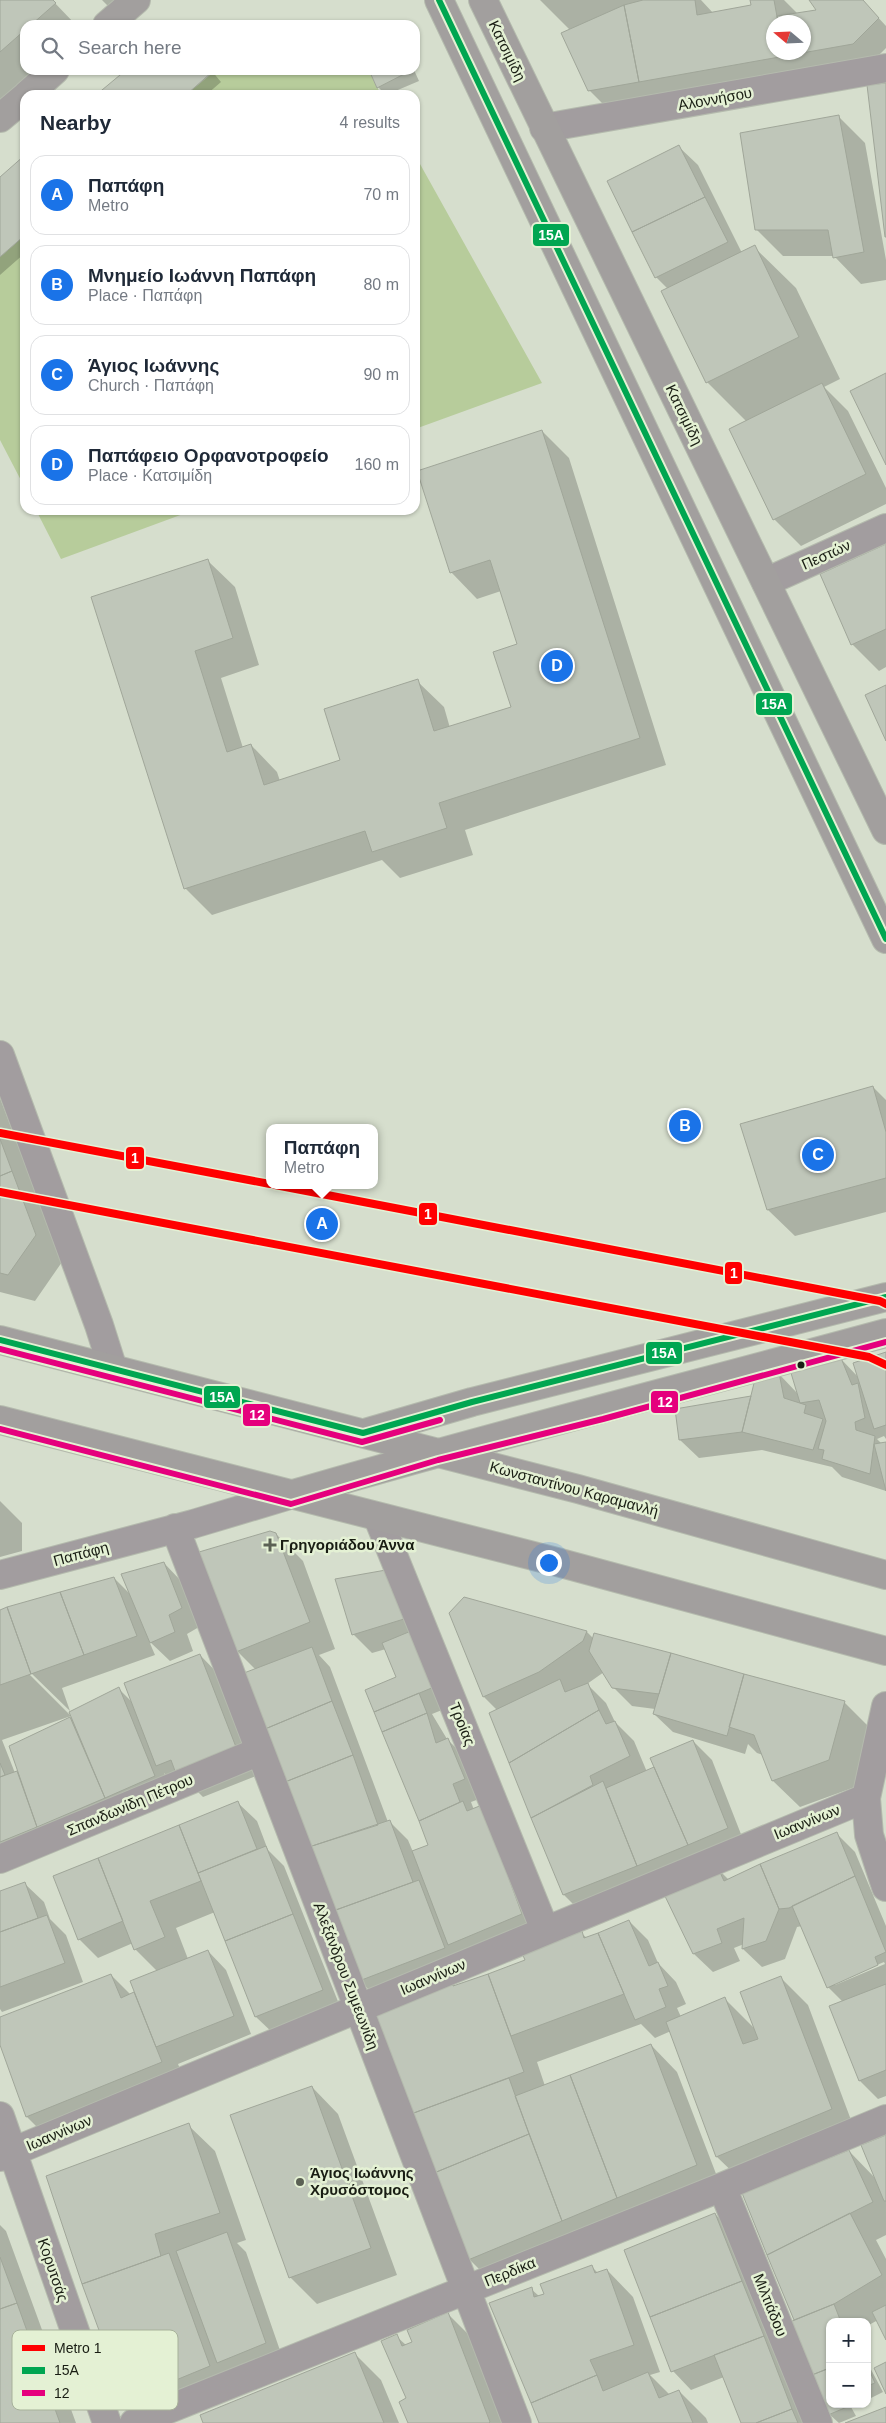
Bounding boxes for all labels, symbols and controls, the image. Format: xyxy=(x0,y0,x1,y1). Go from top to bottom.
north arrow xyxy=(766,15,811,60)
street label: Κατσιμίδη xyxy=(485,18,529,84)
search box xyxy=(20,20,420,75)
icon: search xyxy=(38,34,66,62)
text: Search here xyxy=(78,37,182,58)
street label: Αλοννήσου xyxy=(677,84,753,113)
text: Nearby xyxy=(40,111,111,134)
text: 4 results xyxy=(340,114,400,131)
text: Παπάφη xyxy=(88,175,164,196)
text: A xyxy=(51,186,63,203)
text: 70 m xyxy=(363,186,399,203)
text: Metro xyxy=(88,197,129,214)
line badge: 15Α xyxy=(532,223,570,247)
text: 15Α xyxy=(538,227,564,243)
text: Μνημείο Ιωάννη Παπάφη xyxy=(88,265,316,286)
text: B xyxy=(51,276,63,293)
text: 80 m xyxy=(363,276,399,293)
text: Place · Παπάφη xyxy=(88,287,202,304)
text: Άγιος Ιωάννης xyxy=(88,355,219,376)
text: C xyxy=(51,366,63,383)
text: 90 m xyxy=(363,366,399,383)
text: Church · Παπάφη xyxy=(88,377,214,394)
street label: Κατσιμίδη xyxy=(662,382,706,448)
text: Παπάφειο Ορφανοτροφείο xyxy=(88,445,329,466)
text: D xyxy=(51,456,63,473)
text: 160 m xyxy=(355,456,399,473)
text: Place · Κατσιμίδη xyxy=(88,467,212,484)
street label: Πεστών xyxy=(799,536,853,573)
pin: D xyxy=(541,647,573,685)
line badge: 15Α xyxy=(755,692,793,716)
text: 15Α xyxy=(761,696,787,712)
pin: B xyxy=(669,1107,701,1145)
popup xyxy=(266,1124,378,1189)
pin: C xyxy=(802,1136,834,1174)
text: Παπάφη xyxy=(284,1137,360,1158)
line badge: 1 xyxy=(125,1146,145,1170)
text: 1 xyxy=(131,1150,139,1166)
text: Metro xyxy=(284,1159,325,1176)
line badge: 1 xyxy=(418,1202,438,1226)
pin: A xyxy=(306,1205,338,1243)
text: 1 xyxy=(424,1206,432,1222)
line badge: 1 xyxy=(724,1261,743,1285)
text: 1 xyxy=(730,1265,738,1281)
line badge: 15Α xyxy=(645,1341,683,1365)
text: 15Α xyxy=(651,1345,677,1361)
unlabelled marker xyxy=(796,1360,806,1370)
line badge: 15Α xyxy=(203,1385,241,1409)
text: 15Α xyxy=(209,1389,235,1405)
line badge: 12 xyxy=(650,1390,679,1414)
text: 12 xyxy=(657,1394,673,1410)
line badge: 12 xyxy=(242,1403,271,1427)
text: 12 xyxy=(249,1407,265,1423)
street label: Κωνσταντίνου Καραμανλή xyxy=(488,1458,660,1519)
place label: Γρηγοριάδου Άννα xyxy=(280,1536,415,1553)
street label: Παπάφη xyxy=(51,1538,110,1569)
marker: Γρηγοριάδου Άννα xyxy=(264,1539,276,1551)
your location xyxy=(536,1550,562,1576)
street label: Τροίας xyxy=(446,1700,479,1748)
street label: Σπανδωνίδη Πέτρου xyxy=(64,1770,195,1839)
street label: Ιωαννίνων xyxy=(771,1801,842,1842)
street label: Αλεξάνδρου Συμεωνίδη xyxy=(311,1900,382,2052)
street label: Ιωαννίνων xyxy=(397,1955,468,1998)
street label: Ιωαννίνων xyxy=(23,2111,94,2154)
place label: Άγιος Ιωάννης Χρυσόστομος xyxy=(310,2164,414,2198)
marker: Άγιος Ιωάννης Χρυσόστομος xyxy=(294,2176,306,2188)
street label: Κορυτσάς xyxy=(35,2236,72,2304)
street label: Περδίκα xyxy=(482,2253,538,2289)
street label: Μιλτιάδου xyxy=(750,2271,791,2339)
map controls xyxy=(826,2318,871,2408)
button: + xyxy=(826,2318,871,2363)
legend xyxy=(12,2330,178,2410)
text: Metro 1 xyxy=(54,2340,102,2356)
text: 15Α xyxy=(54,2362,80,2378)
button: − xyxy=(826,2363,871,2408)
text: 12 xyxy=(54,2385,70,2401)

